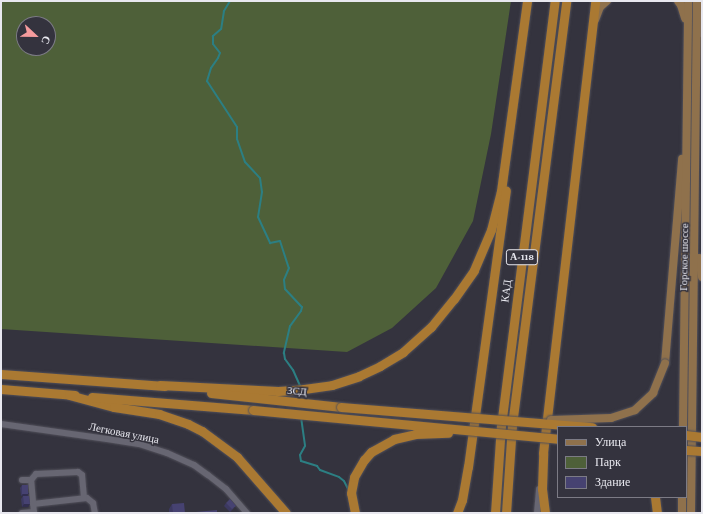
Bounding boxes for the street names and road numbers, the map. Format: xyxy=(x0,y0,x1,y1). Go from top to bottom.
street label: Горское шоссе xyxy=(677,223,691,291)
road number: А-118 xyxy=(505,249,539,265)
street label: КАД xyxy=(498,279,514,303)
street label: ЗСД xyxy=(287,384,307,398)
street label: Легковая улица xyxy=(88,420,160,446)

